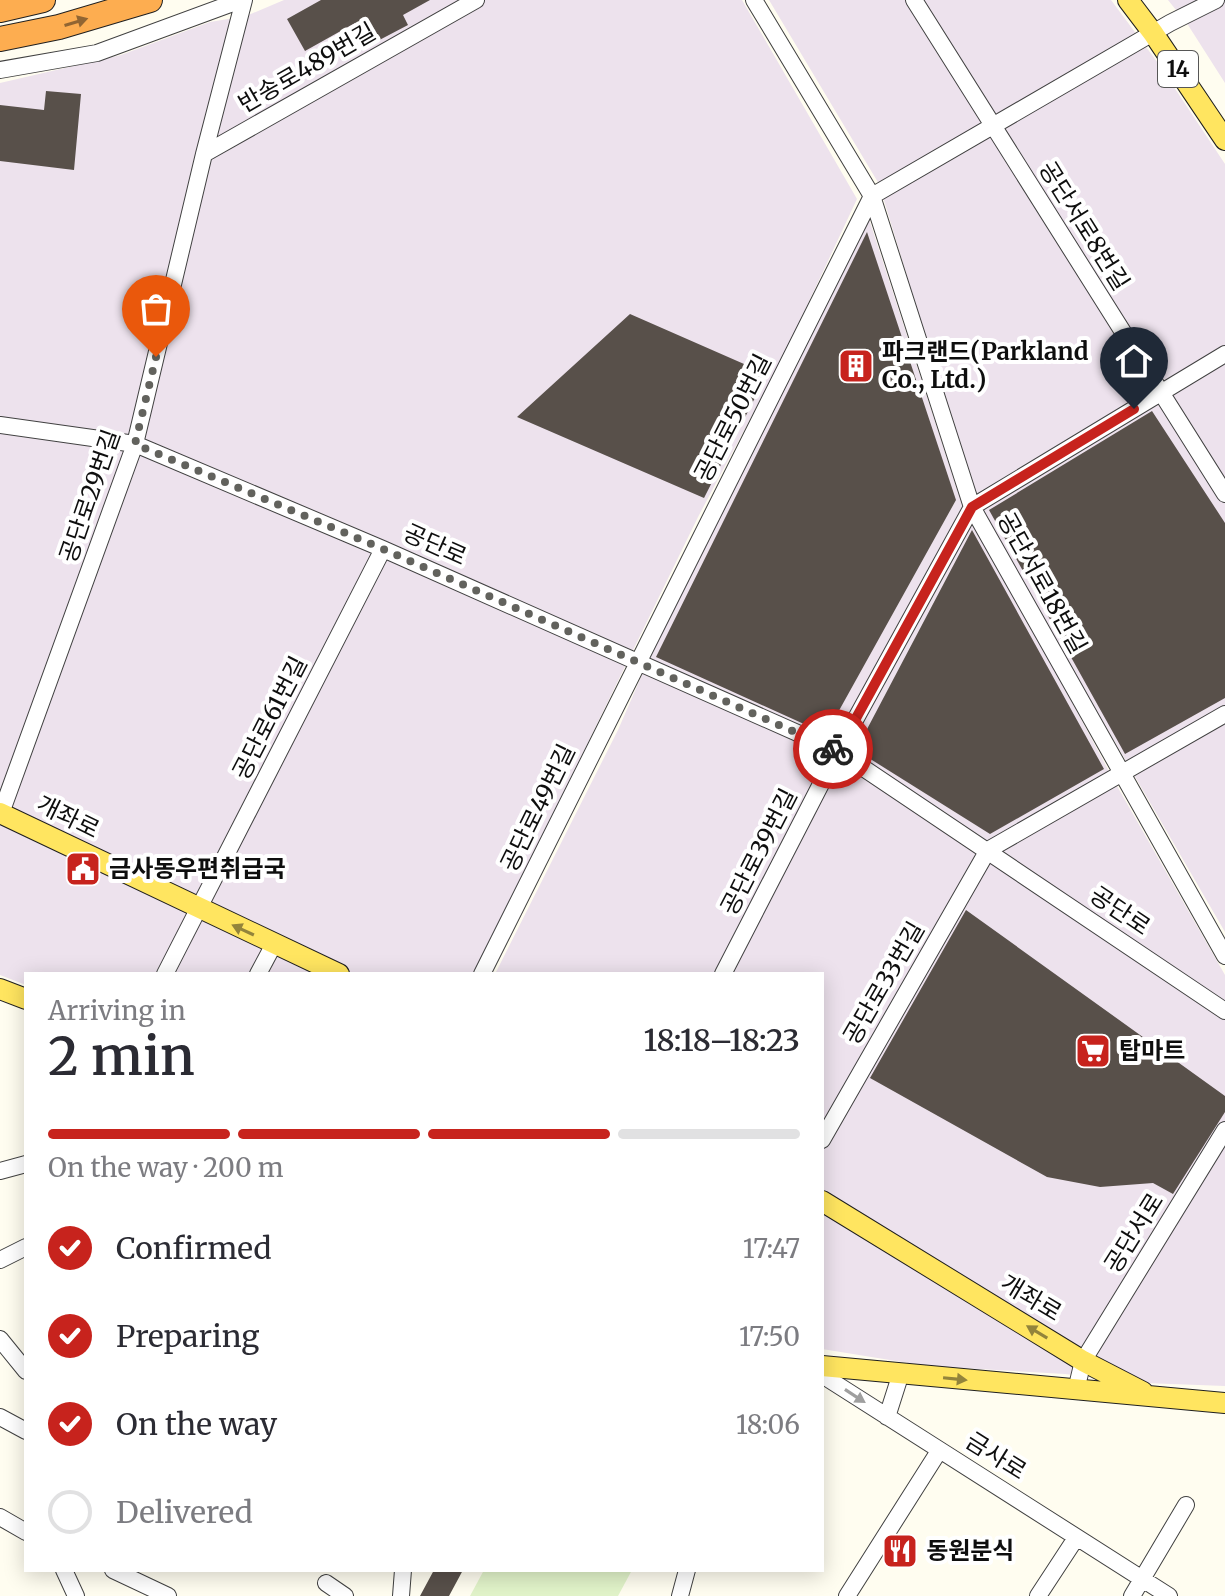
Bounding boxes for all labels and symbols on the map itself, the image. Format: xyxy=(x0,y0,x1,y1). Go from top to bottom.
one-way arrow xyxy=(64,15,88,28)
street label: 반송로489번길 xyxy=(232,16,381,119)
road number: 14 xyxy=(1158,51,1198,87)
street label: 공단서로8번길 xyxy=(1032,155,1136,296)
pin xyxy=(122,275,190,357)
pin xyxy=(1100,327,1168,409)
place label: 파크랜드(Parkland Co., Ltd.) xyxy=(882,336,1089,395)
building icon: 파크랜드(Parkland Co., Ltd.) xyxy=(837,347,875,385)
street label: 공단로50번길 xyxy=(687,349,778,487)
street label: 공단로29번길 xyxy=(52,425,127,566)
street label: 공단서로18번길 xyxy=(991,507,1094,659)
street label: 공단로 xyxy=(399,517,472,572)
street label: 공단로61번길 xyxy=(225,651,314,785)
courier xyxy=(793,709,873,789)
street label: 공단로49번길 xyxy=(493,739,582,877)
street label: 공단로39번길 xyxy=(713,783,804,920)
street label: 개좌로 xyxy=(32,788,105,845)
public building icon: 금사동우편취급국 xyxy=(64,850,102,888)
place label: 금사동우편취급국 xyxy=(109,853,286,884)
street label: 공단로 xyxy=(1084,879,1156,942)
street label: 공단로33번길 xyxy=(836,916,931,1050)
one-way arrow xyxy=(231,923,255,936)
supermarket icon: 탑마트 xyxy=(1074,1032,1112,1070)
place label: 탑마트 xyxy=(1119,1035,1185,1066)
street label: 공단서로 xyxy=(1097,1187,1170,1278)
street label: 개좌로 xyxy=(995,1267,1068,1328)
one-way arrow xyxy=(1026,1326,1048,1340)
one-way arrow xyxy=(943,1372,968,1385)
one-way arrow xyxy=(844,1389,865,1404)
street label: 금사로 xyxy=(960,1425,1033,1486)
restaurant icon: 동원분식 xyxy=(881,1532,919,1570)
place label: 동원분식 xyxy=(926,1535,1014,1566)

